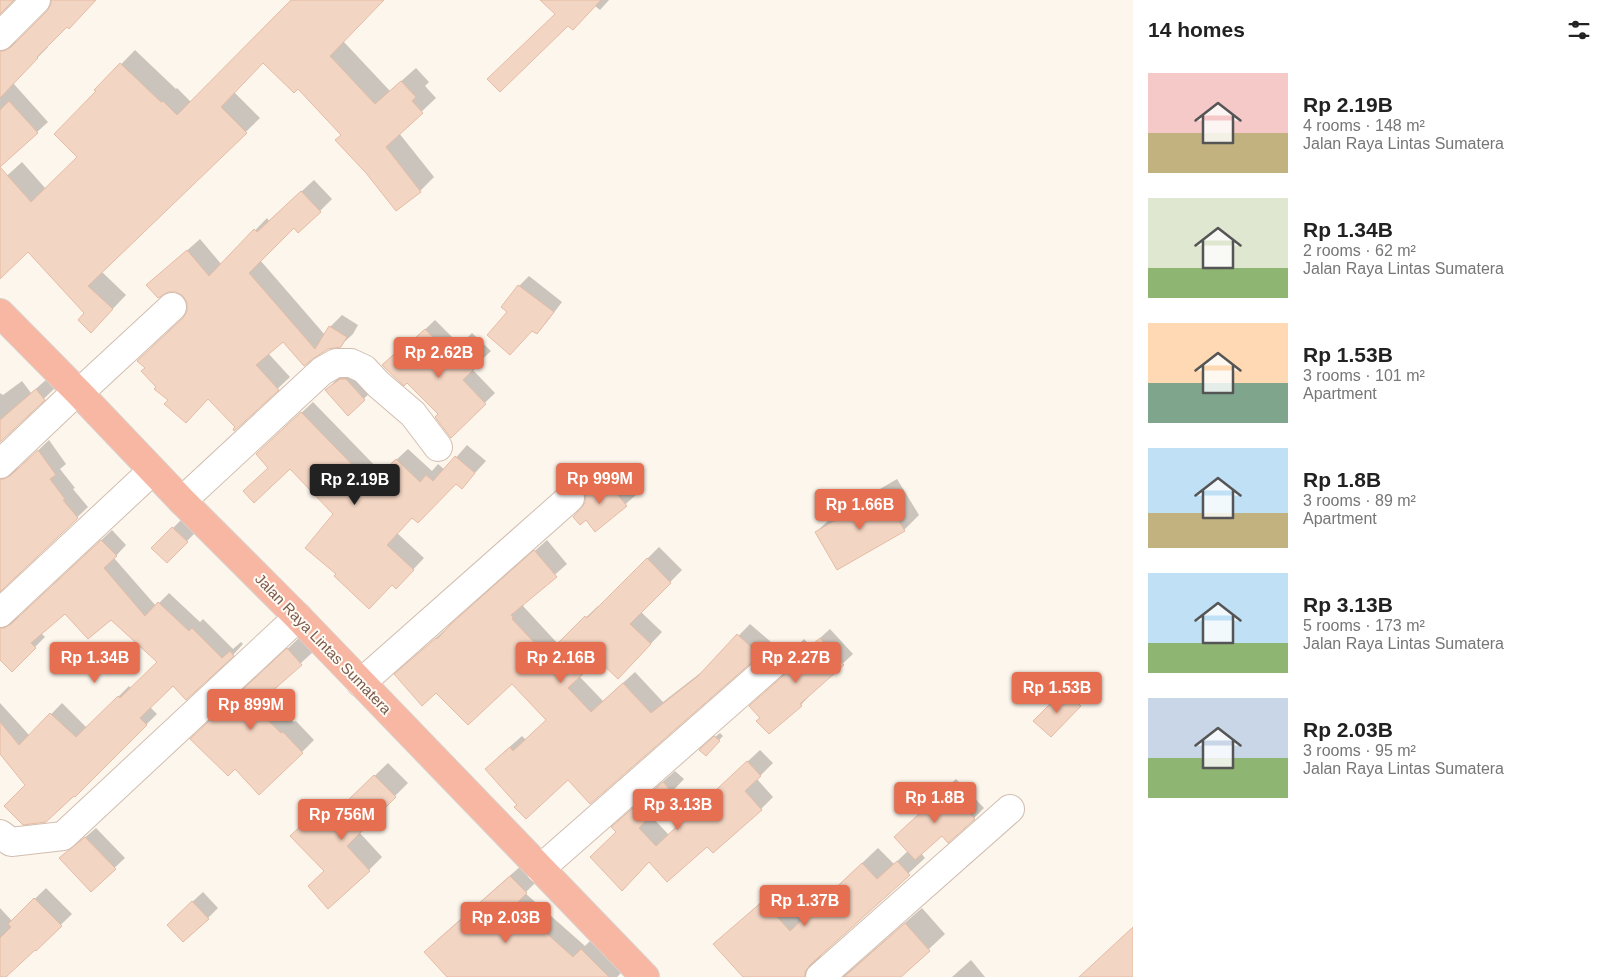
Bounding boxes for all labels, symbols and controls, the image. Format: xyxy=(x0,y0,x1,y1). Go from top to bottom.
icon: filters xyxy=(1565,16,1593,44)
text: 14 homes xyxy=(1148,18,1245,41)
icon: home xyxy=(1188,93,1248,153)
text: Rp 2.19B xyxy=(1303,93,1393,116)
text: 4 rooms · 148 m² xyxy=(1303,117,1425,134)
text: Jalan Raya Lintas Sumatera xyxy=(1303,135,1504,152)
icon: home xyxy=(1188,218,1248,278)
text: Rp 1.34B xyxy=(1303,218,1393,241)
text: 2 rooms · 62 m² xyxy=(1303,242,1416,259)
text: Jalan Raya Lintas Sumatera xyxy=(1303,260,1504,277)
pin: Rp 2.62B xyxy=(387,336,491,379)
icon: home xyxy=(1188,343,1248,403)
text: Rp 1.53B xyxy=(1303,343,1393,366)
text: Rp 2.62B xyxy=(405,344,473,361)
text: 3 rooms · 101 m² xyxy=(1303,367,1425,384)
text: Apartment xyxy=(1303,385,1377,402)
pin: Rp 999M xyxy=(554,462,646,505)
pin: Rp 2.19B xyxy=(303,464,407,506)
icon: home xyxy=(1188,468,1248,528)
text: Rp 1.8B xyxy=(1303,468,1381,491)
text: Rp 999M xyxy=(567,470,633,487)
text: Rp 2.19B xyxy=(321,471,389,488)
pin: Rp 1.66B xyxy=(808,488,912,531)
text: 3 rooms · 89 m² xyxy=(1303,492,1416,509)
text: Rp 1.66B xyxy=(826,496,894,513)
text: Apartment xyxy=(1303,510,1377,527)
street label: Jalan Raya Lintas Sumatera xyxy=(252,570,395,718)
icon: home xyxy=(1188,593,1248,653)
text: Rp 3.13B xyxy=(1303,593,1393,616)
text: 5 rooms · 173 m² xyxy=(1303,617,1425,634)
text: Jalan Raya Lintas Sumatera xyxy=(1303,635,1504,652)
pin: Rp 1.34B xyxy=(43,642,147,684)
pin: Rp 2.16B xyxy=(509,642,613,684)
pin: Rp 2.27B xyxy=(744,642,848,684)
text: Rp 1.34B xyxy=(61,649,129,666)
text: Rp 2.16B xyxy=(527,649,595,666)
text: Rp 2.27B xyxy=(762,649,830,666)
pin: Rp 1.53B xyxy=(1005,672,1109,714)
text: Rp 1.53B xyxy=(1023,679,1091,696)
pin: Rp 899M xyxy=(205,688,297,731)
text: Rp 899M xyxy=(218,696,284,713)
icon: home xyxy=(1188,718,1248,778)
text: Rp 2.03B xyxy=(1303,718,1393,741)
text: 3 rooms · 95 m² xyxy=(1303,742,1416,759)
text: Jalan Raya Lintas Sumatera xyxy=(1303,760,1504,777)
pin: Rp 1.8B xyxy=(889,782,981,824)
pin: Rp 3.13B xyxy=(626,788,730,831)
text: Rp 1.8B xyxy=(905,789,965,806)
text: Rp 3.13B xyxy=(644,796,712,813)
pin: Rp 756M xyxy=(296,798,388,841)
text: Rp 756M xyxy=(309,806,375,823)
pin: Rp 1.37B xyxy=(753,884,857,927)
text: Rp 1.37B xyxy=(771,892,839,909)
pin: Rp 2.03B xyxy=(454,902,558,944)
text: Rp 2.03B xyxy=(472,909,540,926)

